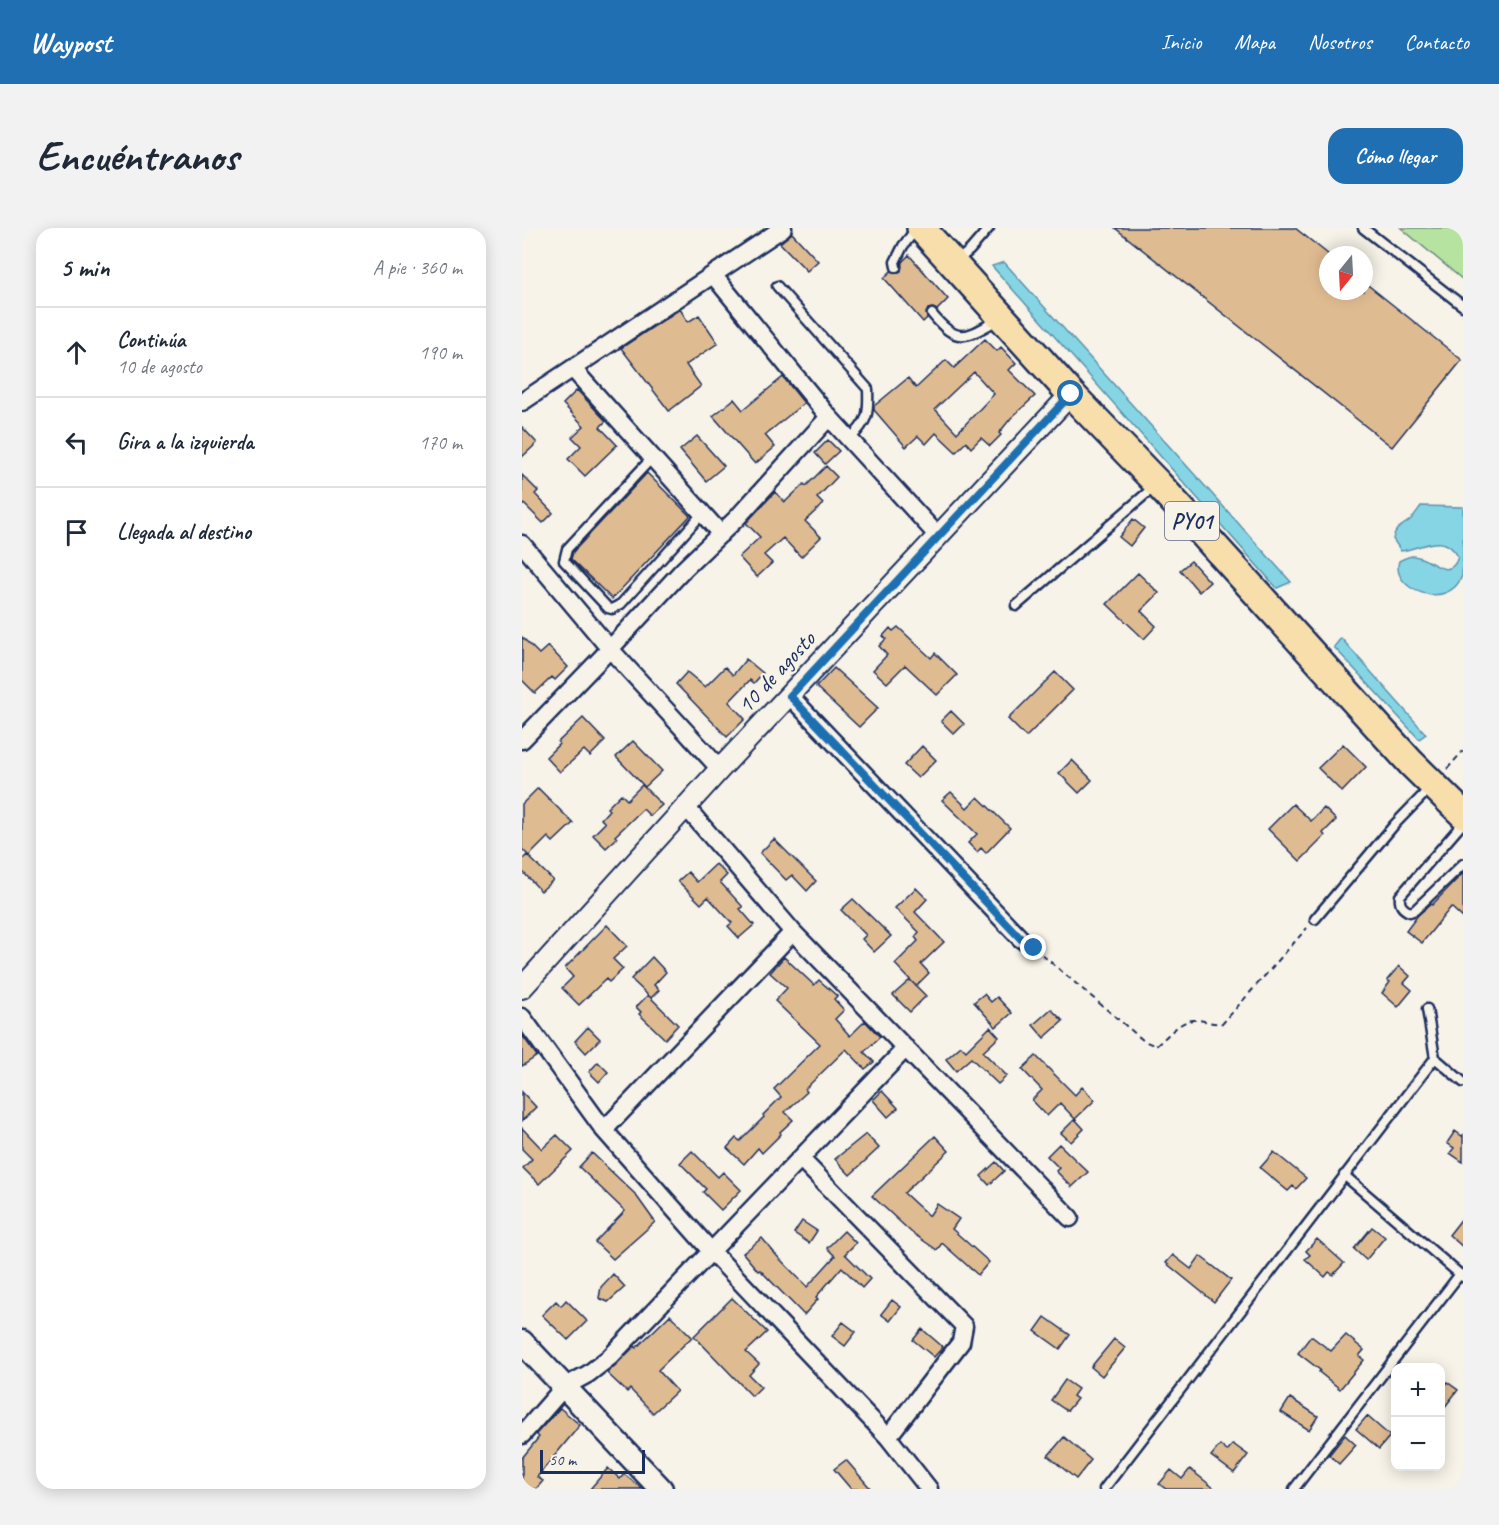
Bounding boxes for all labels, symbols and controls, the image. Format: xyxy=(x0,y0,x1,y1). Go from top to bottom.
text: Waypost xyxy=(30,25,111,60)
text: Inicio xyxy=(1161,29,1201,55)
text: Mapa xyxy=(1234,29,1275,55)
text: Nosotros xyxy=(1308,29,1372,55)
text: Contacto xyxy=(1405,29,1469,55)
button: Cómo llegar xyxy=(1328,128,1463,184)
text: Encuéntranos xyxy=(36,130,238,183)
north arrow xyxy=(1319,246,1373,300)
text: 5 min xyxy=(60,251,109,284)
text: A pie · 360 m xyxy=(373,255,462,280)
text: Continúa xyxy=(117,326,185,354)
icon: ahead xyxy=(60,336,93,369)
text: 190 m xyxy=(419,340,462,365)
text: 10 de agosto xyxy=(117,354,202,379)
route start xyxy=(1057,380,1083,406)
icon: left xyxy=(60,426,93,459)
text: Gira a la izquierda xyxy=(117,428,254,456)
text: 170 m xyxy=(419,430,462,455)
road number: PY01 xyxy=(1165,502,1219,540)
icon: arrive xyxy=(60,516,93,549)
text: Llegada al destino xyxy=(117,518,251,546)
street label: 10 de agosto xyxy=(730,623,823,719)
route end xyxy=(1020,934,1046,960)
map controls xyxy=(1391,1363,1445,1471)
button: + xyxy=(1391,1363,1445,1417)
button: − xyxy=(1391,1417,1445,1471)
scale bar xyxy=(540,1447,645,1474)
text: 50 m xyxy=(549,1450,576,1470)

